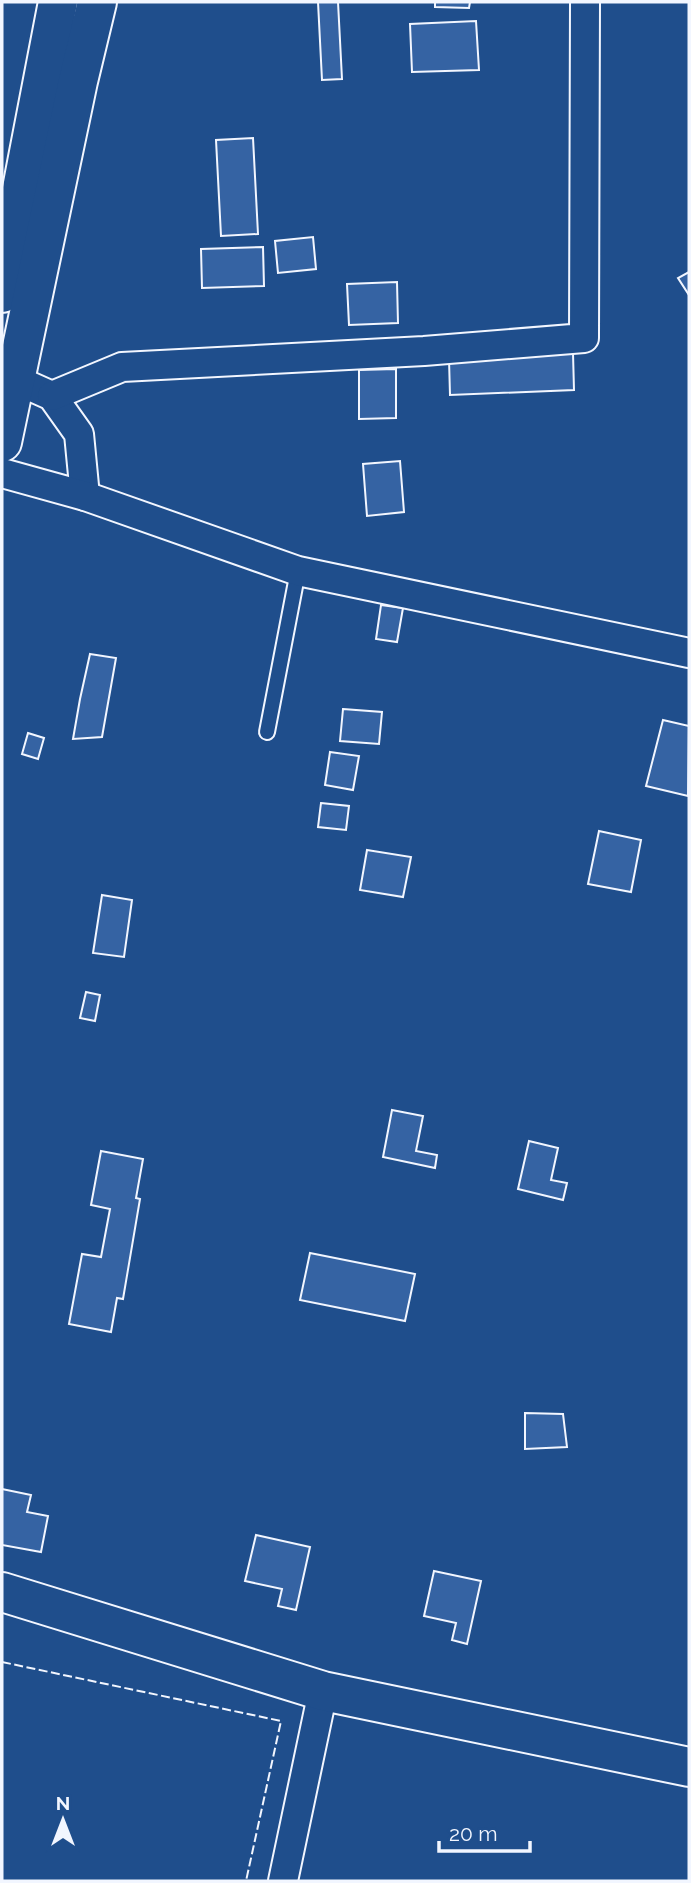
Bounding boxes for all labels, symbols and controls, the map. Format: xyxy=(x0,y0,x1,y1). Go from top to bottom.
north arrow xyxy=(28,1785,98,1855)
text: N xyxy=(56,1792,70,1814)
scale bar xyxy=(439,1810,530,1854)
text: 20 m xyxy=(449,1821,497,1846)

